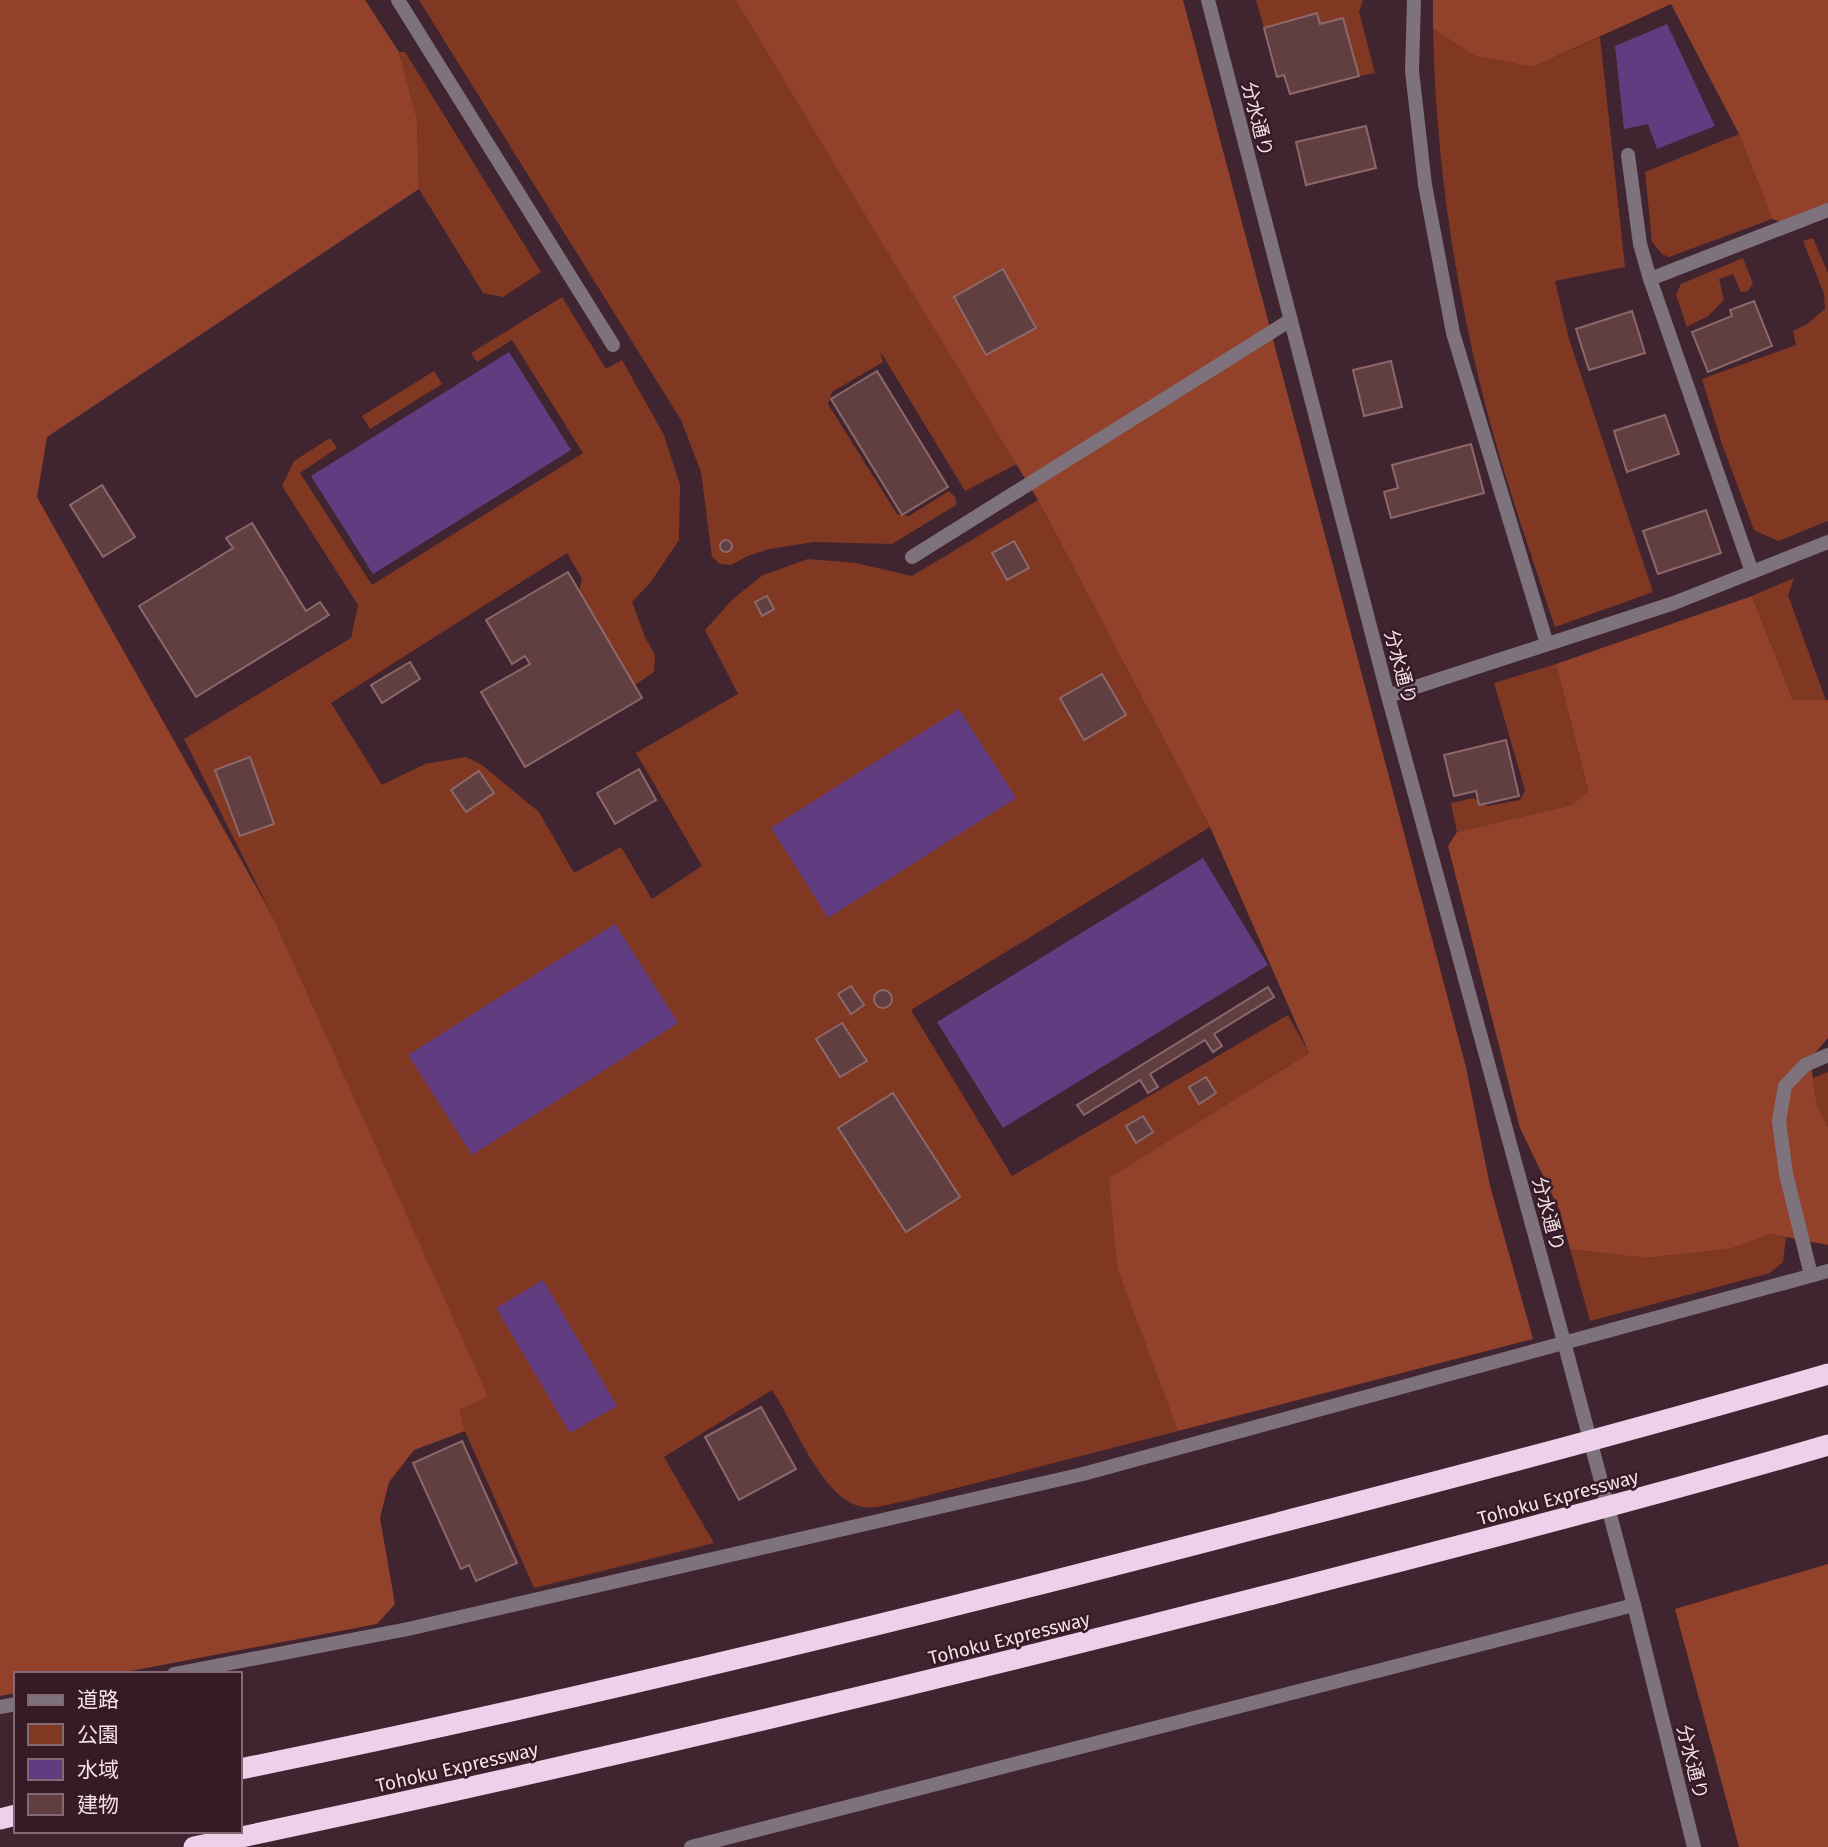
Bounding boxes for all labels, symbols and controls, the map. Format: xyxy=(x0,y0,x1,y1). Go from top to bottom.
street label: 分水通り xyxy=(1237,79,1278,159)
street label: 分水通り xyxy=(1380,627,1421,707)
street label: 分水通り xyxy=(1528,1174,1569,1254)
street label: Tohoku Expressway xyxy=(1475,1465,1642,1530)
street label: Tohoku Expressway xyxy=(926,1607,1093,1670)
legend xyxy=(14,1672,242,1833)
text: 道路 xyxy=(77,1687,119,1713)
text: 公園 xyxy=(77,1722,119,1748)
street label: 分水通り xyxy=(1672,1722,1713,1802)
street label: Tohoku Expressway xyxy=(374,1737,541,1797)
text: 水域 xyxy=(77,1757,119,1783)
text: 建物 xyxy=(77,1792,119,1818)

